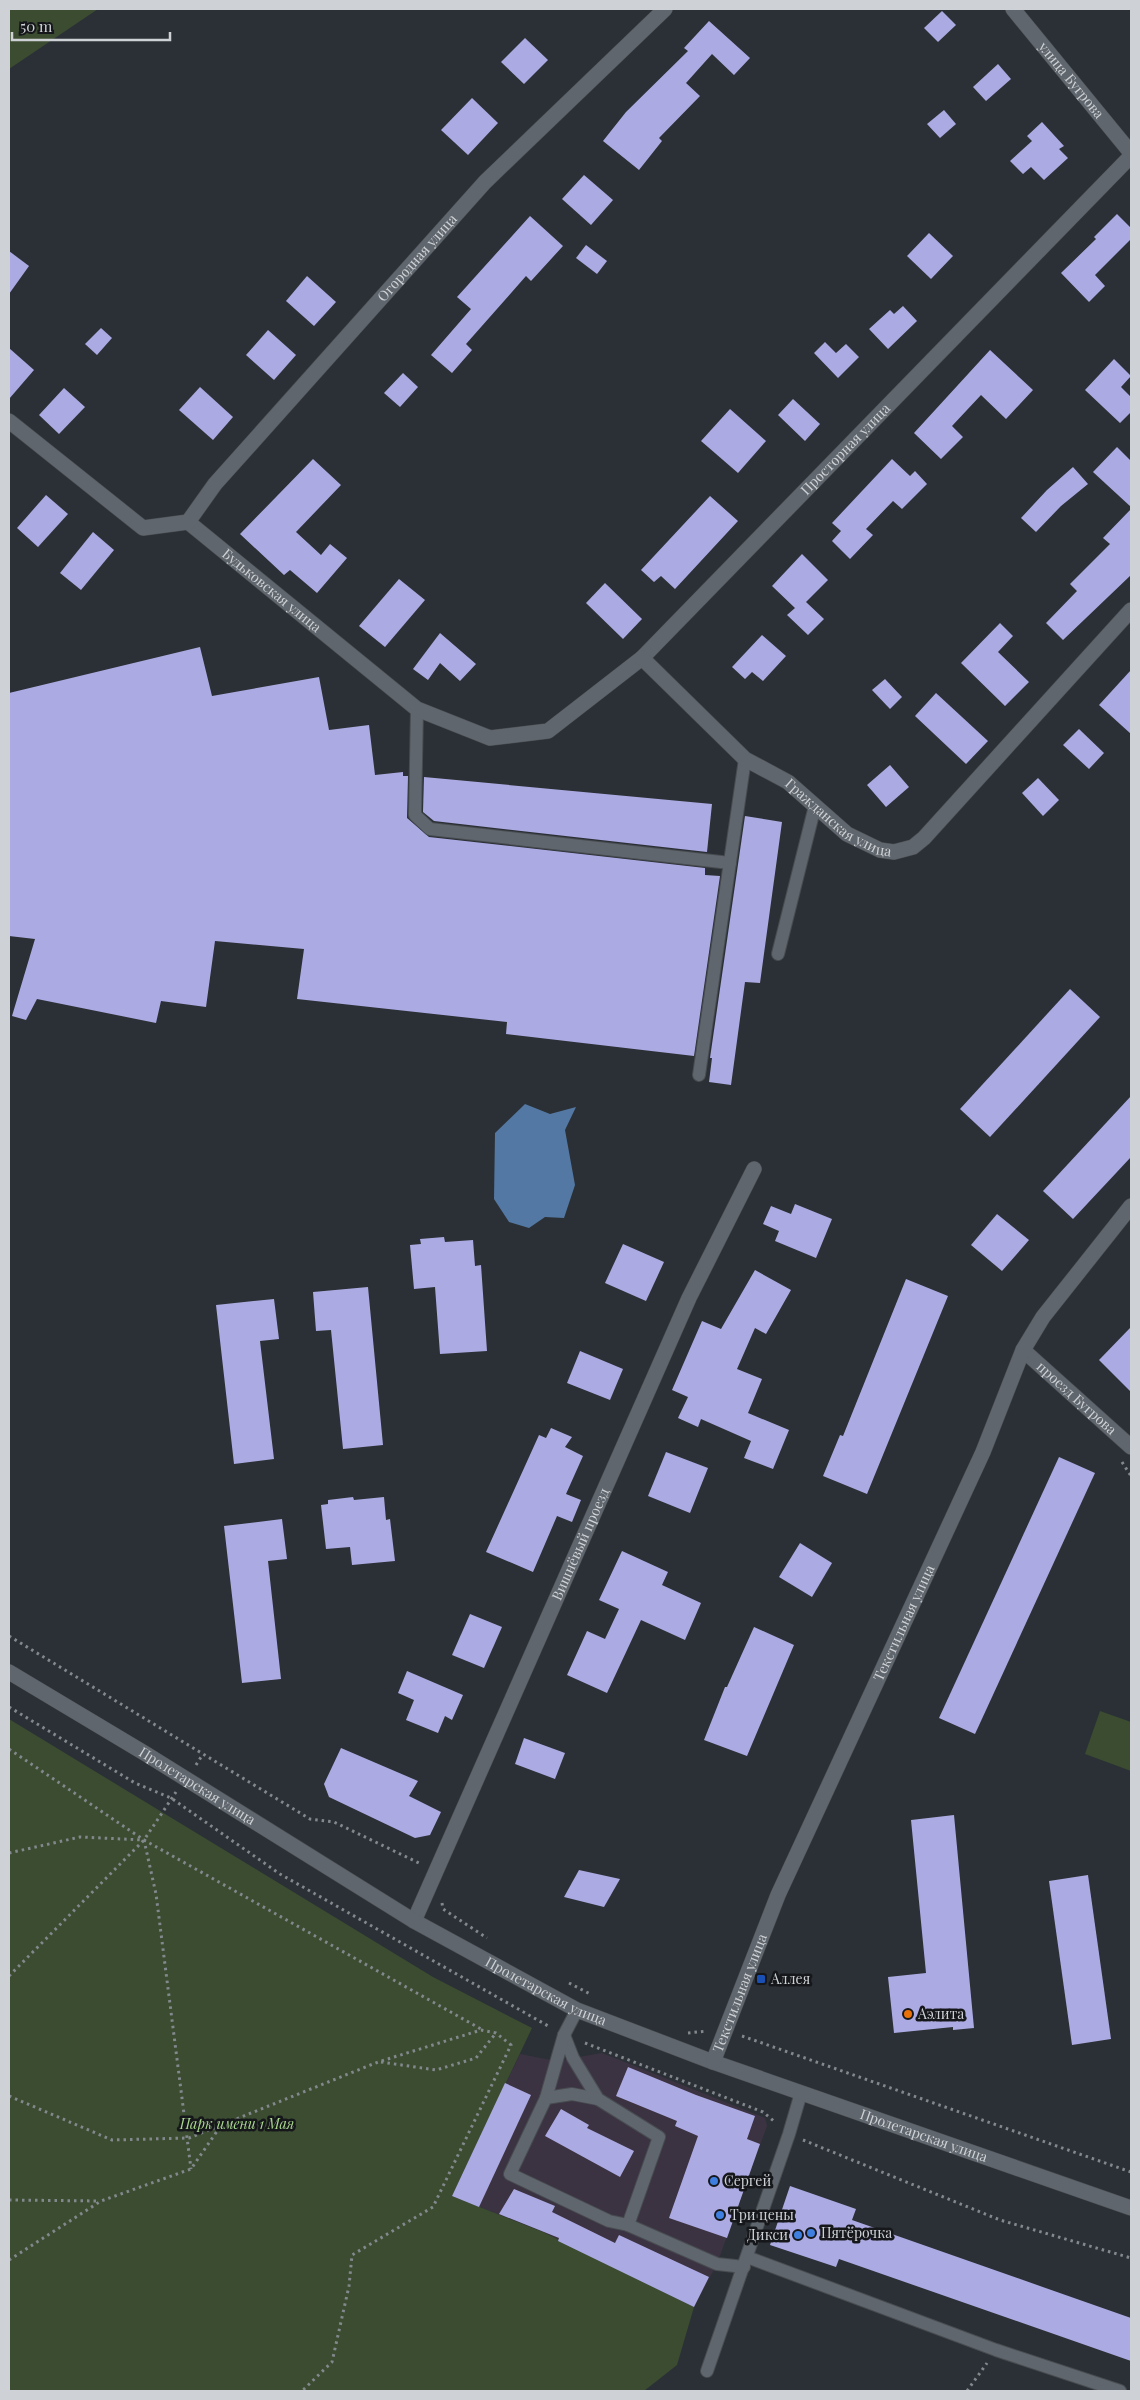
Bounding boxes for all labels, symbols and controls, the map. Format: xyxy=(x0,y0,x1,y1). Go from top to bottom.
scale bar xyxy=(12,10,170,42)
text: 50 m xyxy=(20,16,53,36)
street label: улица Бугрова xyxy=(1034,37,1109,122)
street label: Огородная улица xyxy=(373,210,461,305)
street label: Просторная улица xyxy=(796,399,894,499)
street label: Будьковская улица xyxy=(218,544,326,636)
street label: Гражданская улица xyxy=(781,774,893,861)
street label: проезд Бугрова xyxy=(1033,1357,1121,1439)
street label: Вишнёвый проезд xyxy=(547,1484,613,1603)
street label: Текстильная улица xyxy=(868,1562,939,1684)
street label: Пролетарская улица xyxy=(136,1742,259,1829)
street label: Текстильная улица xyxy=(708,1931,771,2055)
street label: Пролетарская улица xyxy=(482,1952,609,2029)
place label: Аллея xyxy=(770,1969,811,1988)
marker: Аллея xyxy=(755,1973,767,1985)
place label: Аэлита xyxy=(917,2004,964,2023)
marker: Аэлита xyxy=(902,2008,914,2020)
street label: Пролетарская улица xyxy=(858,2104,990,2166)
park label: Парк имени 1 Мая xyxy=(179,2114,294,2133)
place label: Сергей xyxy=(724,2171,771,2190)
marker: Сергей xyxy=(708,2175,720,2187)
place label: Три цены xyxy=(730,2205,794,2224)
marker: Три цены xyxy=(714,2209,726,2221)
place label: Пятёрочка xyxy=(821,2223,892,2242)
place label: Дикси xyxy=(747,2225,788,2244)
marker: Пятёрочка xyxy=(805,2227,817,2239)
marker: Дикси xyxy=(792,2229,804,2241)

